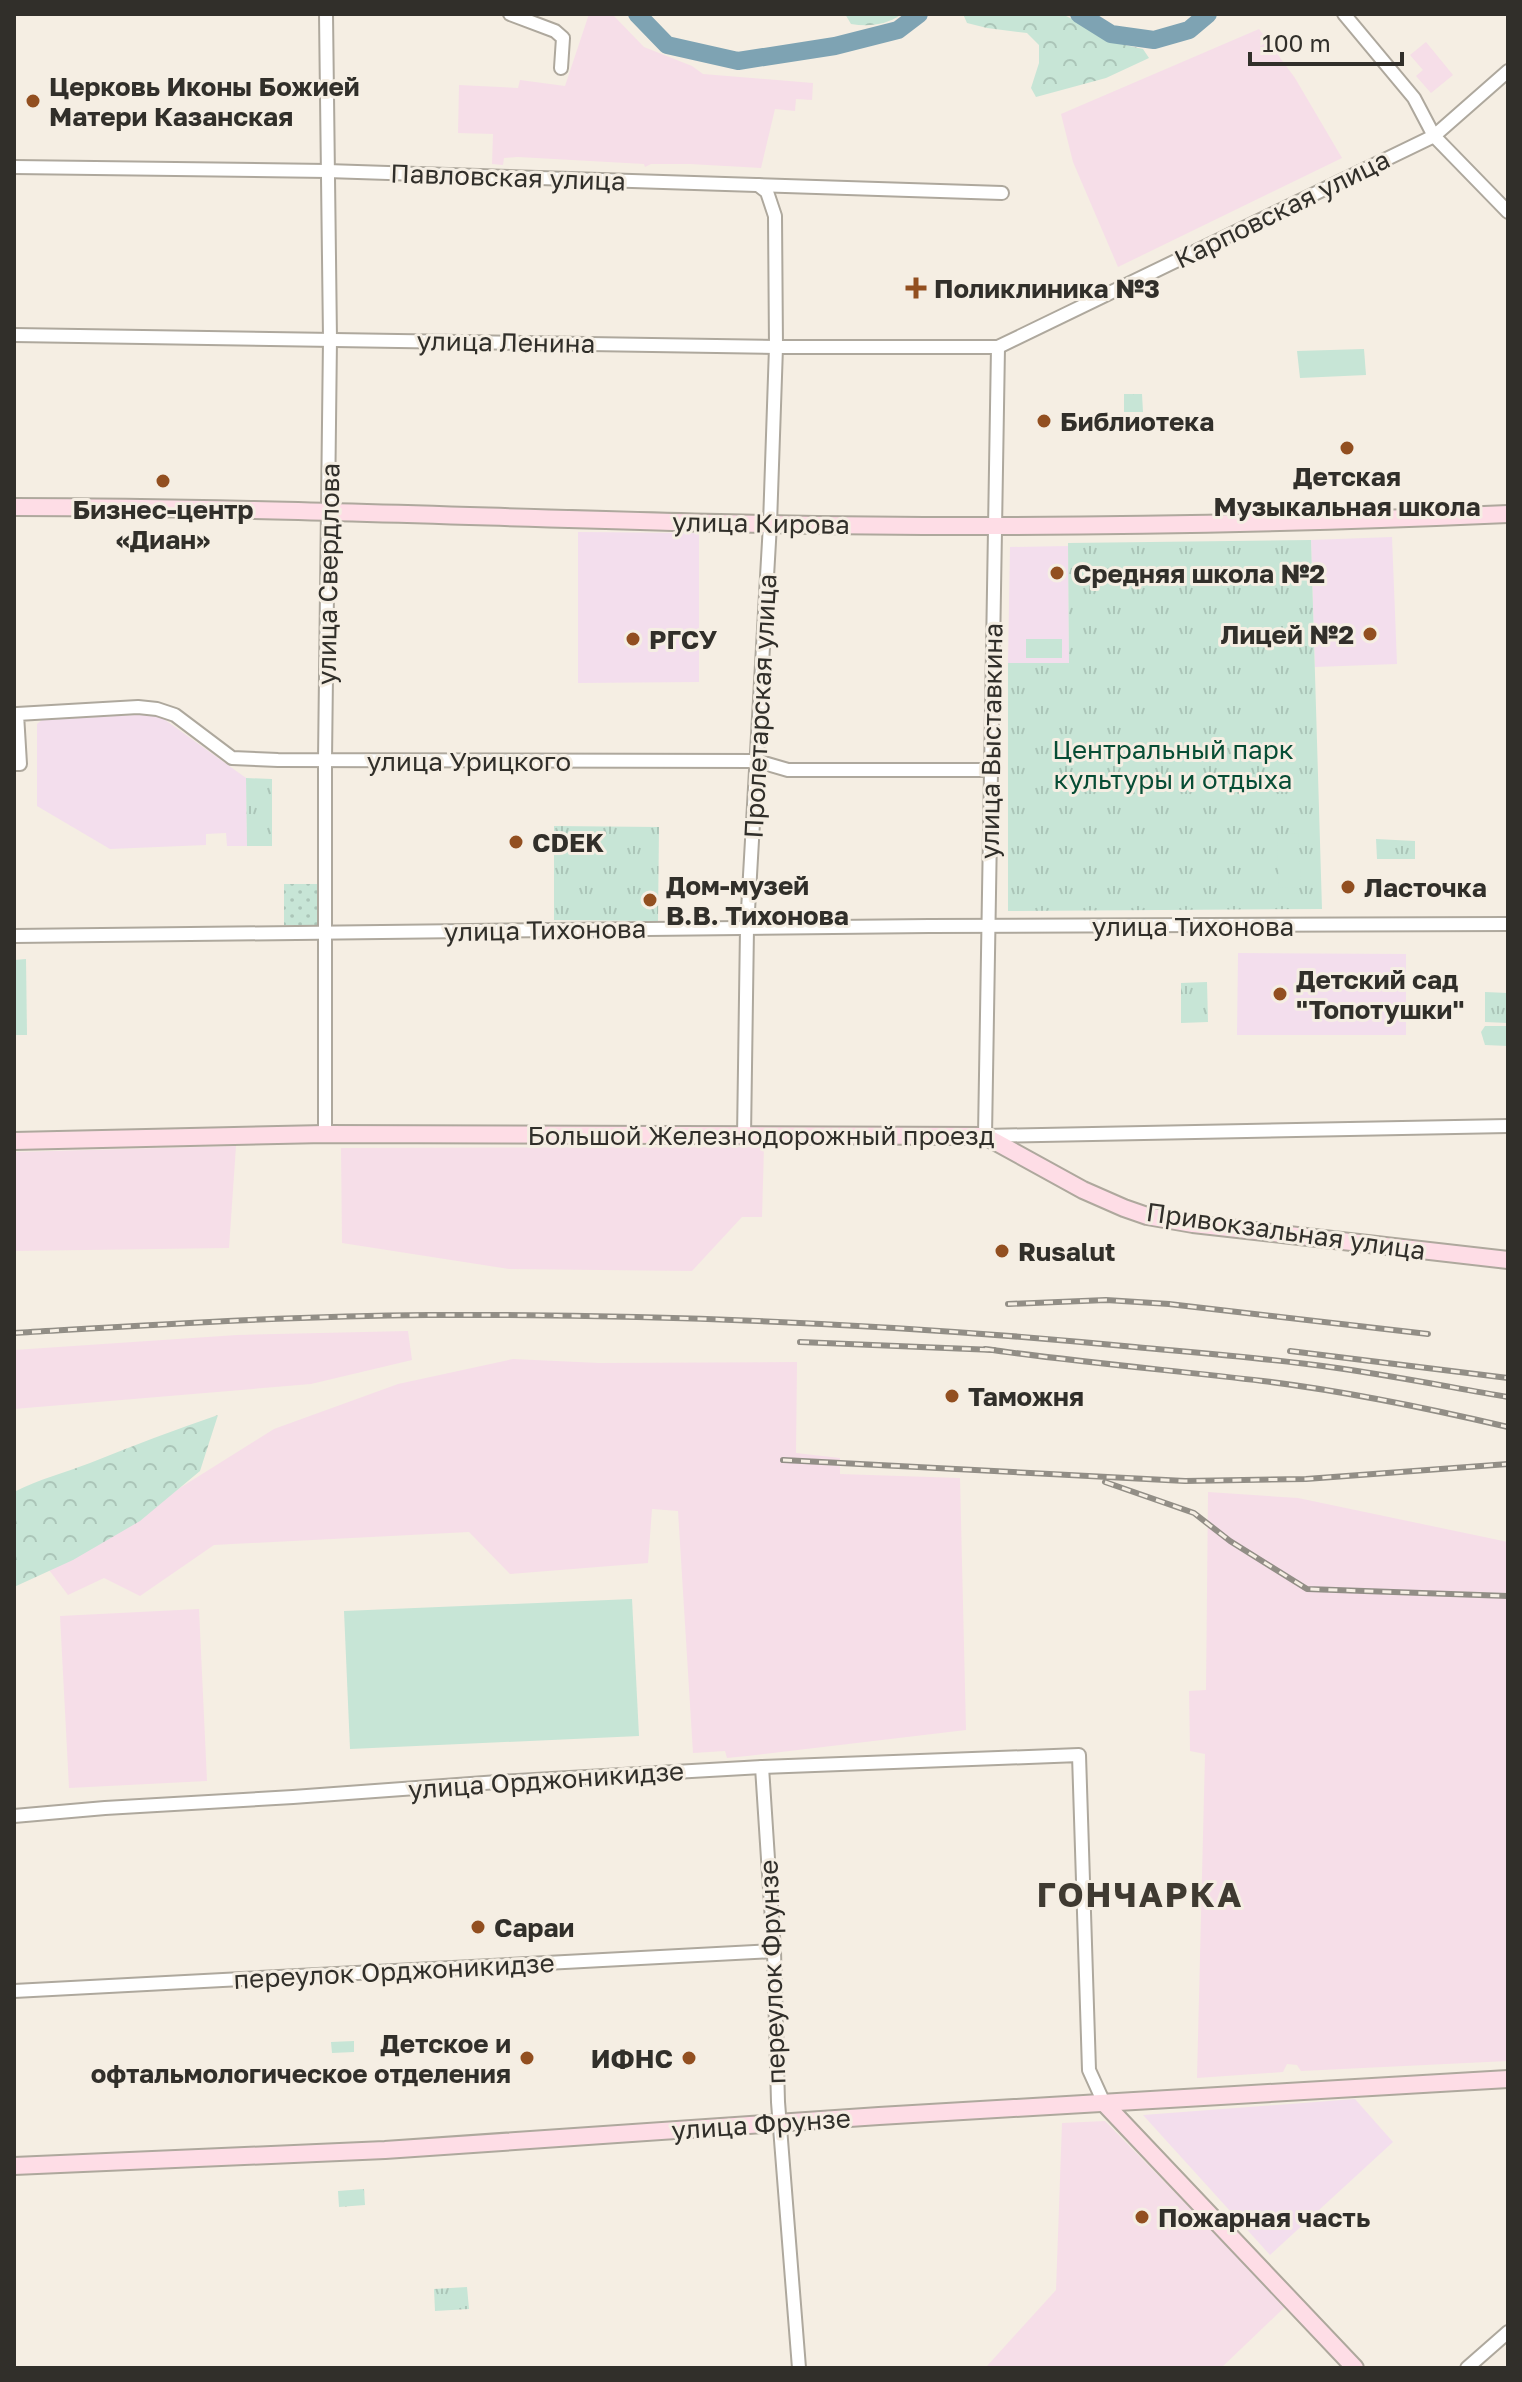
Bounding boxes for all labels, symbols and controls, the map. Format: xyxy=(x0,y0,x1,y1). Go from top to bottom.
scale bar xyxy=(1250,16,1402,66)
text: 100 m xyxy=(1262,28,1331,57)
place label: Церковь Иконы Божией Матери Казанская xyxy=(49,71,360,132)
marker: Церковь Иконы Божией Матери Казанская xyxy=(24,92,42,110)
street label: Карповская улица xyxy=(1169,143,1395,275)
street label: Павловская улица xyxy=(390,157,626,197)
place label: Поликлиника №3 xyxy=(934,273,1160,304)
marker: Поликлиника №3 xyxy=(905,277,927,299)
street label: улица Ленина xyxy=(416,325,596,359)
place label: Библиотека xyxy=(1060,406,1214,437)
marker: Библиотека xyxy=(1035,412,1053,430)
marker: Детская Музыкальная школа xyxy=(1338,439,1356,457)
place label: Детская Музыкальная школа xyxy=(1213,461,1481,522)
street label: улица Свердлова xyxy=(311,463,345,685)
marker: Бизнес-центр «Диан» xyxy=(154,472,172,490)
place label: Бизнес-центр «Диан» xyxy=(72,494,254,555)
street label: улица Кирова xyxy=(672,506,850,540)
place label: Средняя школа №2 xyxy=(1073,558,1325,589)
marker: Средняя школа №2 xyxy=(1048,564,1066,582)
street label: Пролетарская улица xyxy=(738,573,782,839)
place label: Лицей №2 xyxy=(1220,619,1354,650)
street label: улица Выставкина xyxy=(973,623,1009,859)
place label: РГСУ xyxy=(649,624,718,655)
marker: Лицей №2 xyxy=(1361,625,1379,643)
marker: РГСУ xyxy=(624,630,642,648)
park label: Центральный парк культуры и отдыха xyxy=(1052,734,1294,795)
street label: улица Урицкого xyxy=(367,746,571,777)
place label: CDEK xyxy=(532,827,604,858)
marker: CDEK xyxy=(507,833,525,851)
place label: Дом-музей В.В. Тихонова xyxy=(666,870,849,931)
place label: Ласточка xyxy=(1364,872,1487,903)
marker: Ласточка xyxy=(1339,878,1357,896)
marker: Дом-музей В.В. Тихонова xyxy=(641,891,659,909)
street label: улица Тихонова xyxy=(1092,911,1294,942)
street label: улица Тихонова xyxy=(443,913,647,947)
place label: Детский сад "Топотушки" xyxy=(1296,964,1464,1025)
marker: Детский сад "Топотушки" xyxy=(1271,985,1289,1003)
street label: Большой Железнодорожный проезд xyxy=(528,1120,995,1151)
street label: Привокзальная улица xyxy=(1144,1196,1428,1266)
place label: Rusalut xyxy=(1018,1236,1115,1267)
marker: Rusalut xyxy=(993,1242,1011,1260)
place label: Таможня xyxy=(968,1381,1084,1412)
marker: Таможня xyxy=(943,1387,961,1405)
street label: улица Орджоникидзе xyxy=(407,1755,685,1805)
street label: переулок Фрунзе xyxy=(753,1859,791,2085)
district label: ГОНЧАРКА xyxy=(1037,1874,1243,1914)
place label: Сараи xyxy=(494,1912,574,1943)
marker: Сараи xyxy=(469,1918,487,1936)
street label: переулок Орджоникидзе xyxy=(233,1947,555,1995)
place label: Детское и офтальмологическое отделения xyxy=(91,2028,511,2089)
place label: ИФНС xyxy=(591,2043,673,2074)
marker: Детское и офтальмологическое отделения xyxy=(518,2049,536,2067)
marker: ИФНС xyxy=(680,2049,698,2067)
street label: улица Фрунзе xyxy=(670,2102,852,2146)
place label: Пожарная часть xyxy=(1158,2202,1370,2233)
marker: Пожарная часть xyxy=(1133,2208,1151,2226)

